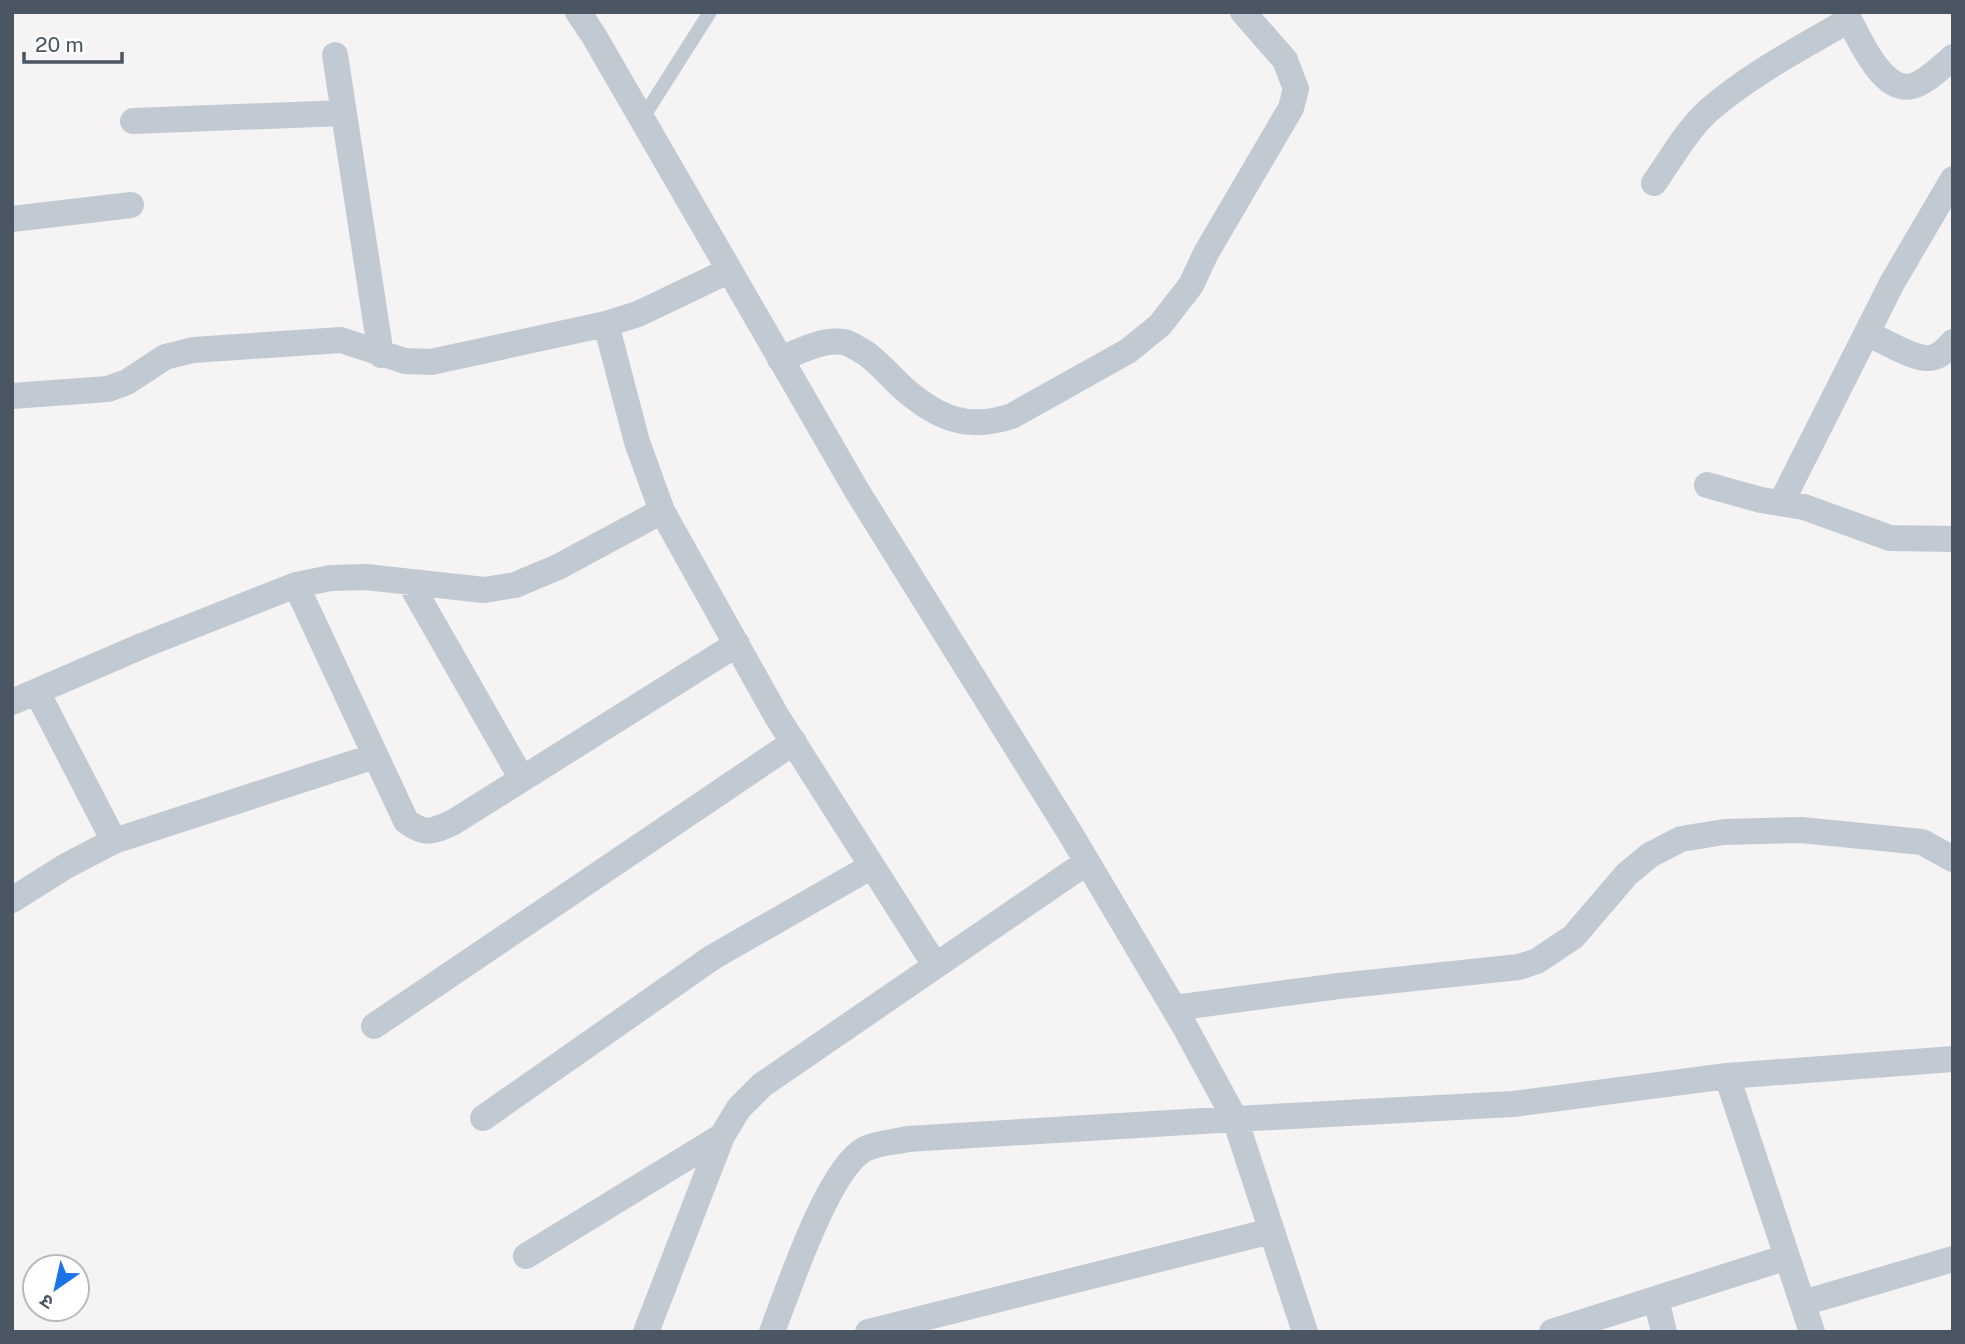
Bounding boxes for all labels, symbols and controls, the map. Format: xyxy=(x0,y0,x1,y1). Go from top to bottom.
scale bar xyxy=(24,21,122,65)
text: 20 m xyxy=(35,32,84,57)
north arrow xyxy=(21,1253,91,1323)
text: उ xyxy=(35,1289,57,1314)

